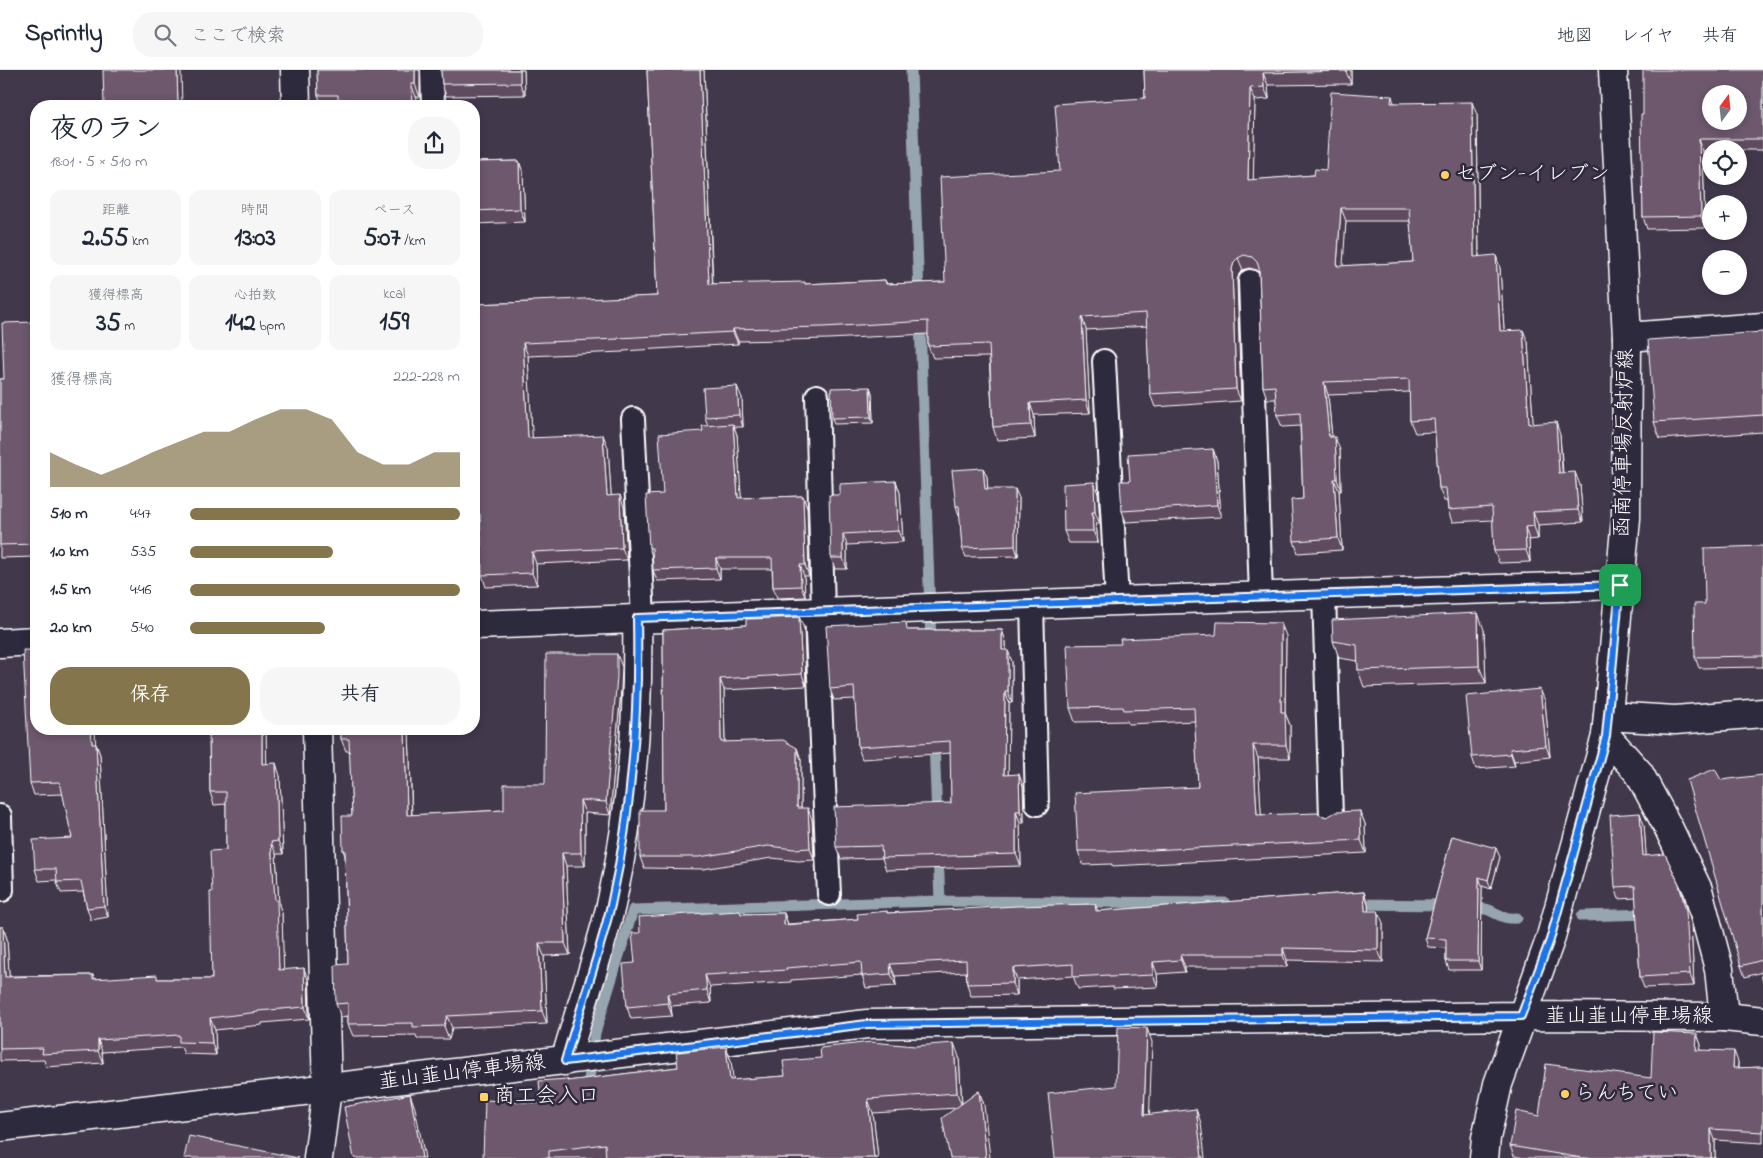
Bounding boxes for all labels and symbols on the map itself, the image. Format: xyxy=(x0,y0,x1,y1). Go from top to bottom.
north arrow xyxy=(1702,85,1748,130)
place label: セブン-イレブン xyxy=(1455,160,1610,190)
marker: セブン-イレブン xyxy=(1439,169,1451,181)
street label: 函南停車場反射炉線 xyxy=(1608,348,1642,538)
pin xyxy=(1599,564,1641,606)
street label: 韮山韮山停車場線 xyxy=(1545,1002,1713,1032)
street label: 韮山韮山停車場線 xyxy=(377,1048,547,1098)
place label: らんちてい xyxy=(1575,1079,1678,1109)
place label: 商工会入口 xyxy=(494,1082,599,1112)
marker: らんちてい xyxy=(1559,1088,1571,1100)
marker: 商工会入口 xyxy=(478,1091,490,1103)

